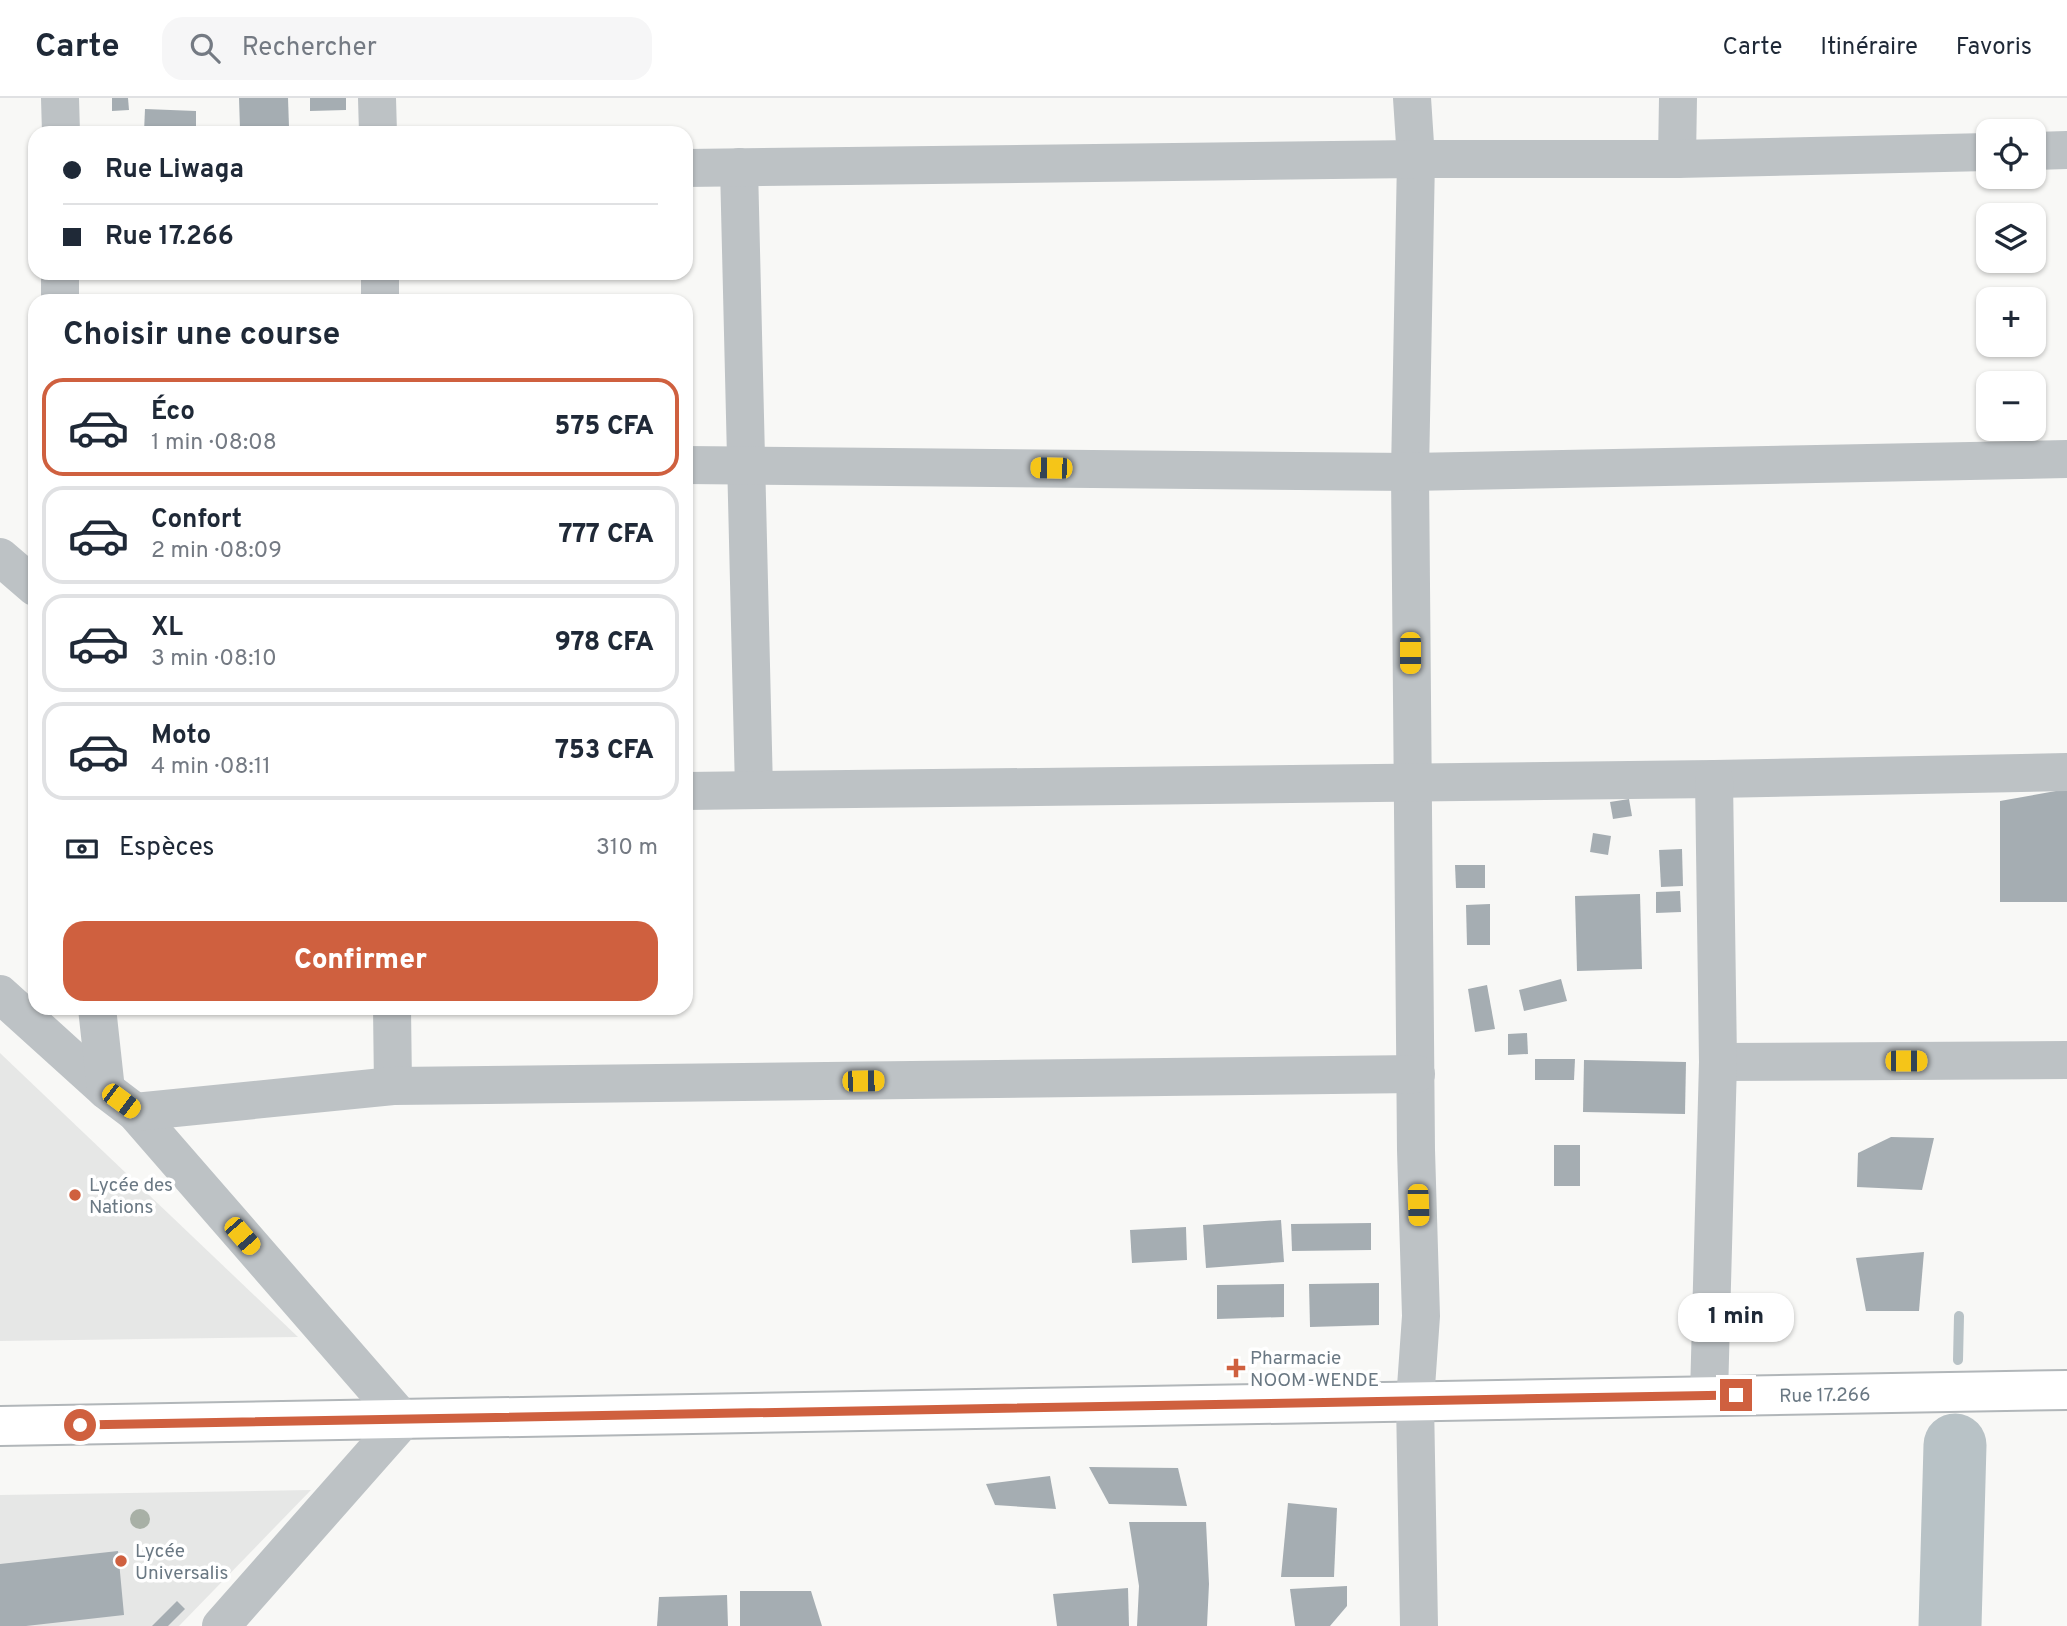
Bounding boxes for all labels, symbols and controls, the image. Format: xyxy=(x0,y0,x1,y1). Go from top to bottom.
search box xyxy=(162,17,652,80)
text: Carte xyxy=(35,27,120,69)
icon: search xyxy=(186,29,224,67)
text: Rechercher xyxy=(242,32,377,65)
text: Carte xyxy=(1722,33,1782,63)
text: Itinéraire xyxy=(1820,33,1918,63)
text: Favoris xyxy=(1956,33,2032,63)
map controls xyxy=(1976,119,2046,441)
button: locate xyxy=(1976,119,2046,189)
text: Rue Liwaga xyxy=(105,154,244,187)
button: layers xyxy=(1976,203,2046,273)
text: Rue 17.266 xyxy=(105,221,234,254)
button: + xyxy=(1976,287,2046,357)
text: Choisir une course xyxy=(63,316,340,356)
button: − xyxy=(1976,371,2046,441)
icon: car xyxy=(67,396,130,459)
text: Éco xyxy=(151,396,195,429)
text: 575 CFA xyxy=(555,411,654,444)
text: 1 min · 08:08 xyxy=(151,429,277,458)
car xyxy=(1030,457,1073,479)
icon: car xyxy=(67,504,130,567)
text: Confort xyxy=(151,504,242,537)
text: 777 CFA xyxy=(558,519,654,552)
text: 2 min · 08:09 xyxy=(151,537,282,566)
icon: car xyxy=(67,612,130,675)
text: XL xyxy=(151,612,183,645)
text: 978 CFA xyxy=(555,627,654,660)
car xyxy=(1400,632,1421,674)
text: 3 min · 08:10 xyxy=(151,645,277,674)
icon: car xyxy=(67,720,130,783)
text: Moto xyxy=(151,720,211,753)
text: 753 CFA xyxy=(555,735,654,768)
text: 4 min · 08:11 xyxy=(151,753,271,782)
icon: cash xyxy=(63,830,101,868)
text: Espèces xyxy=(119,832,215,865)
text: 310 m xyxy=(596,834,658,863)
button: Confirmer xyxy=(63,921,658,1001)
car xyxy=(1886,1051,1928,1072)
car xyxy=(842,1070,885,1092)
car xyxy=(98,1080,145,1122)
place label: Lycée des Nations xyxy=(89,1174,173,1220)
car xyxy=(1407,1184,1430,1226)
marker: Lycée des Nations xyxy=(67,1187,83,1203)
car xyxy=(221,1213,264,1259)
callout: 1 min xyxy=(1678,1294,1794,1342)
text: 1 min xyxy=(1708,1303,1764,1332)
place label: Pharmacie NOOM-WENDE xyxy=(1250,1347,1379,1393)
marker: Pharmacie NOOM-WENDE xyxy=(1228,1360,1244,1376)
route end xyxy=(1720,1379,1752,1411)
street label: Rue 17.266 xyxy=(1779,1383,1871,1409)
route start xyxy=(64,1409,96,1441)
place label: Lycée Universalis xyxy=(135,1540,228,1586)
marker: Lycée Universalis xyxy=(113,1553,129,1569)

